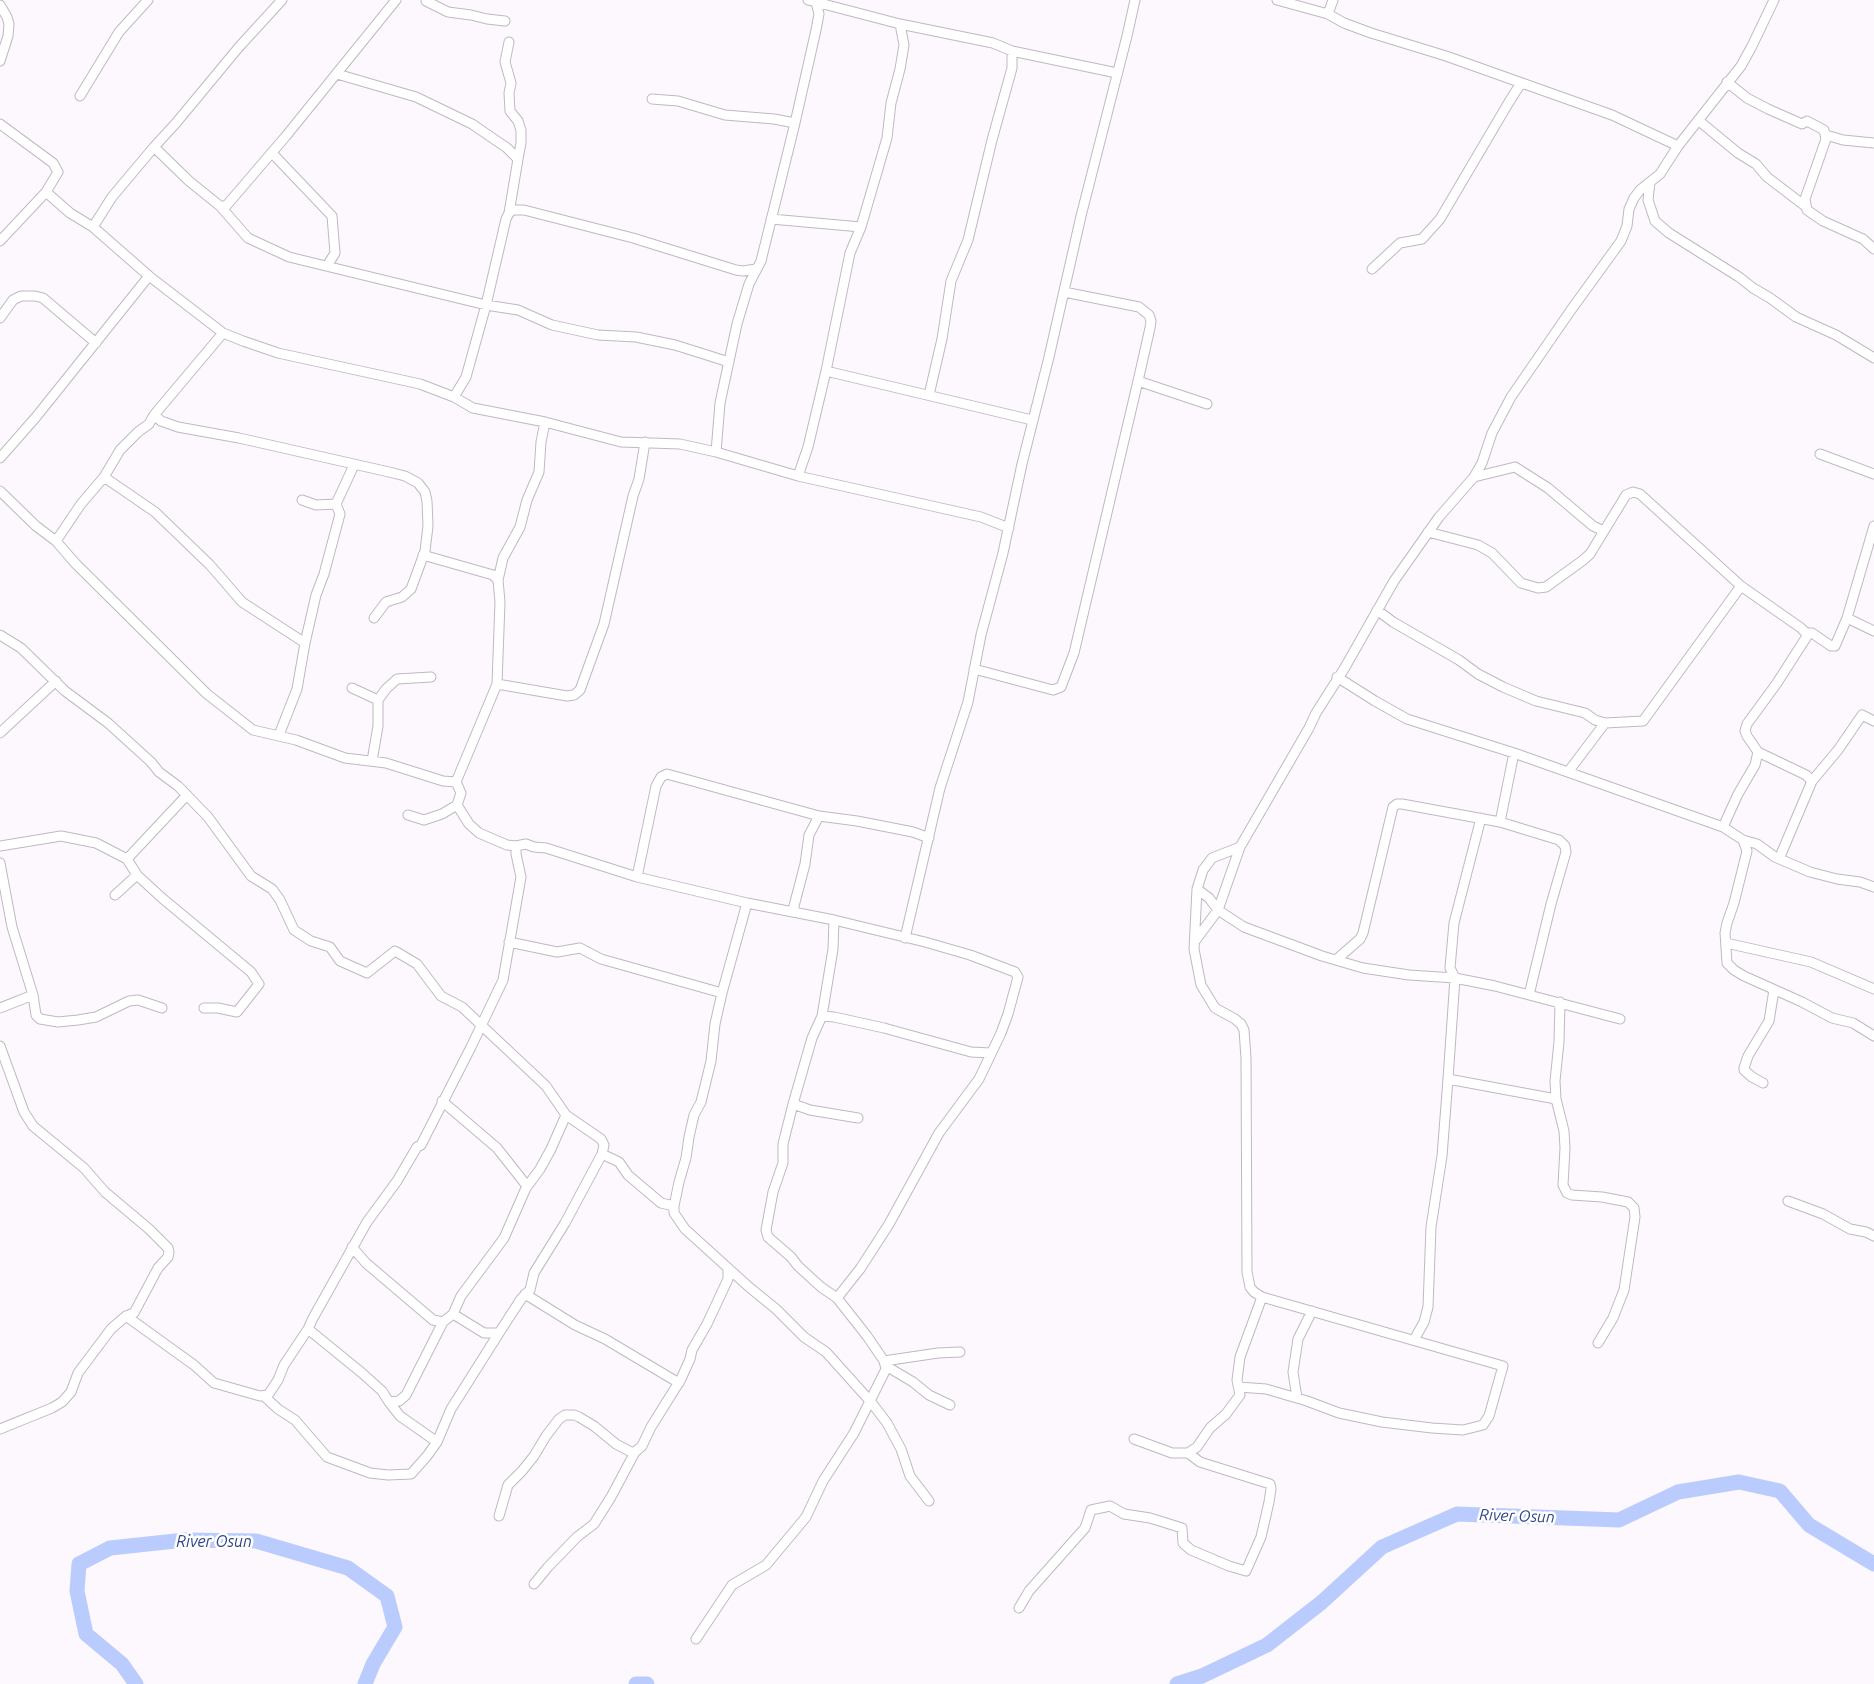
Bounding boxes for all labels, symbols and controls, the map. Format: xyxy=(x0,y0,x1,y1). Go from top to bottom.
water label: River Osun xyxy=(1479,1505,1555,1527)
water label: River Osun xyxy=(176,1532,252,1552)

